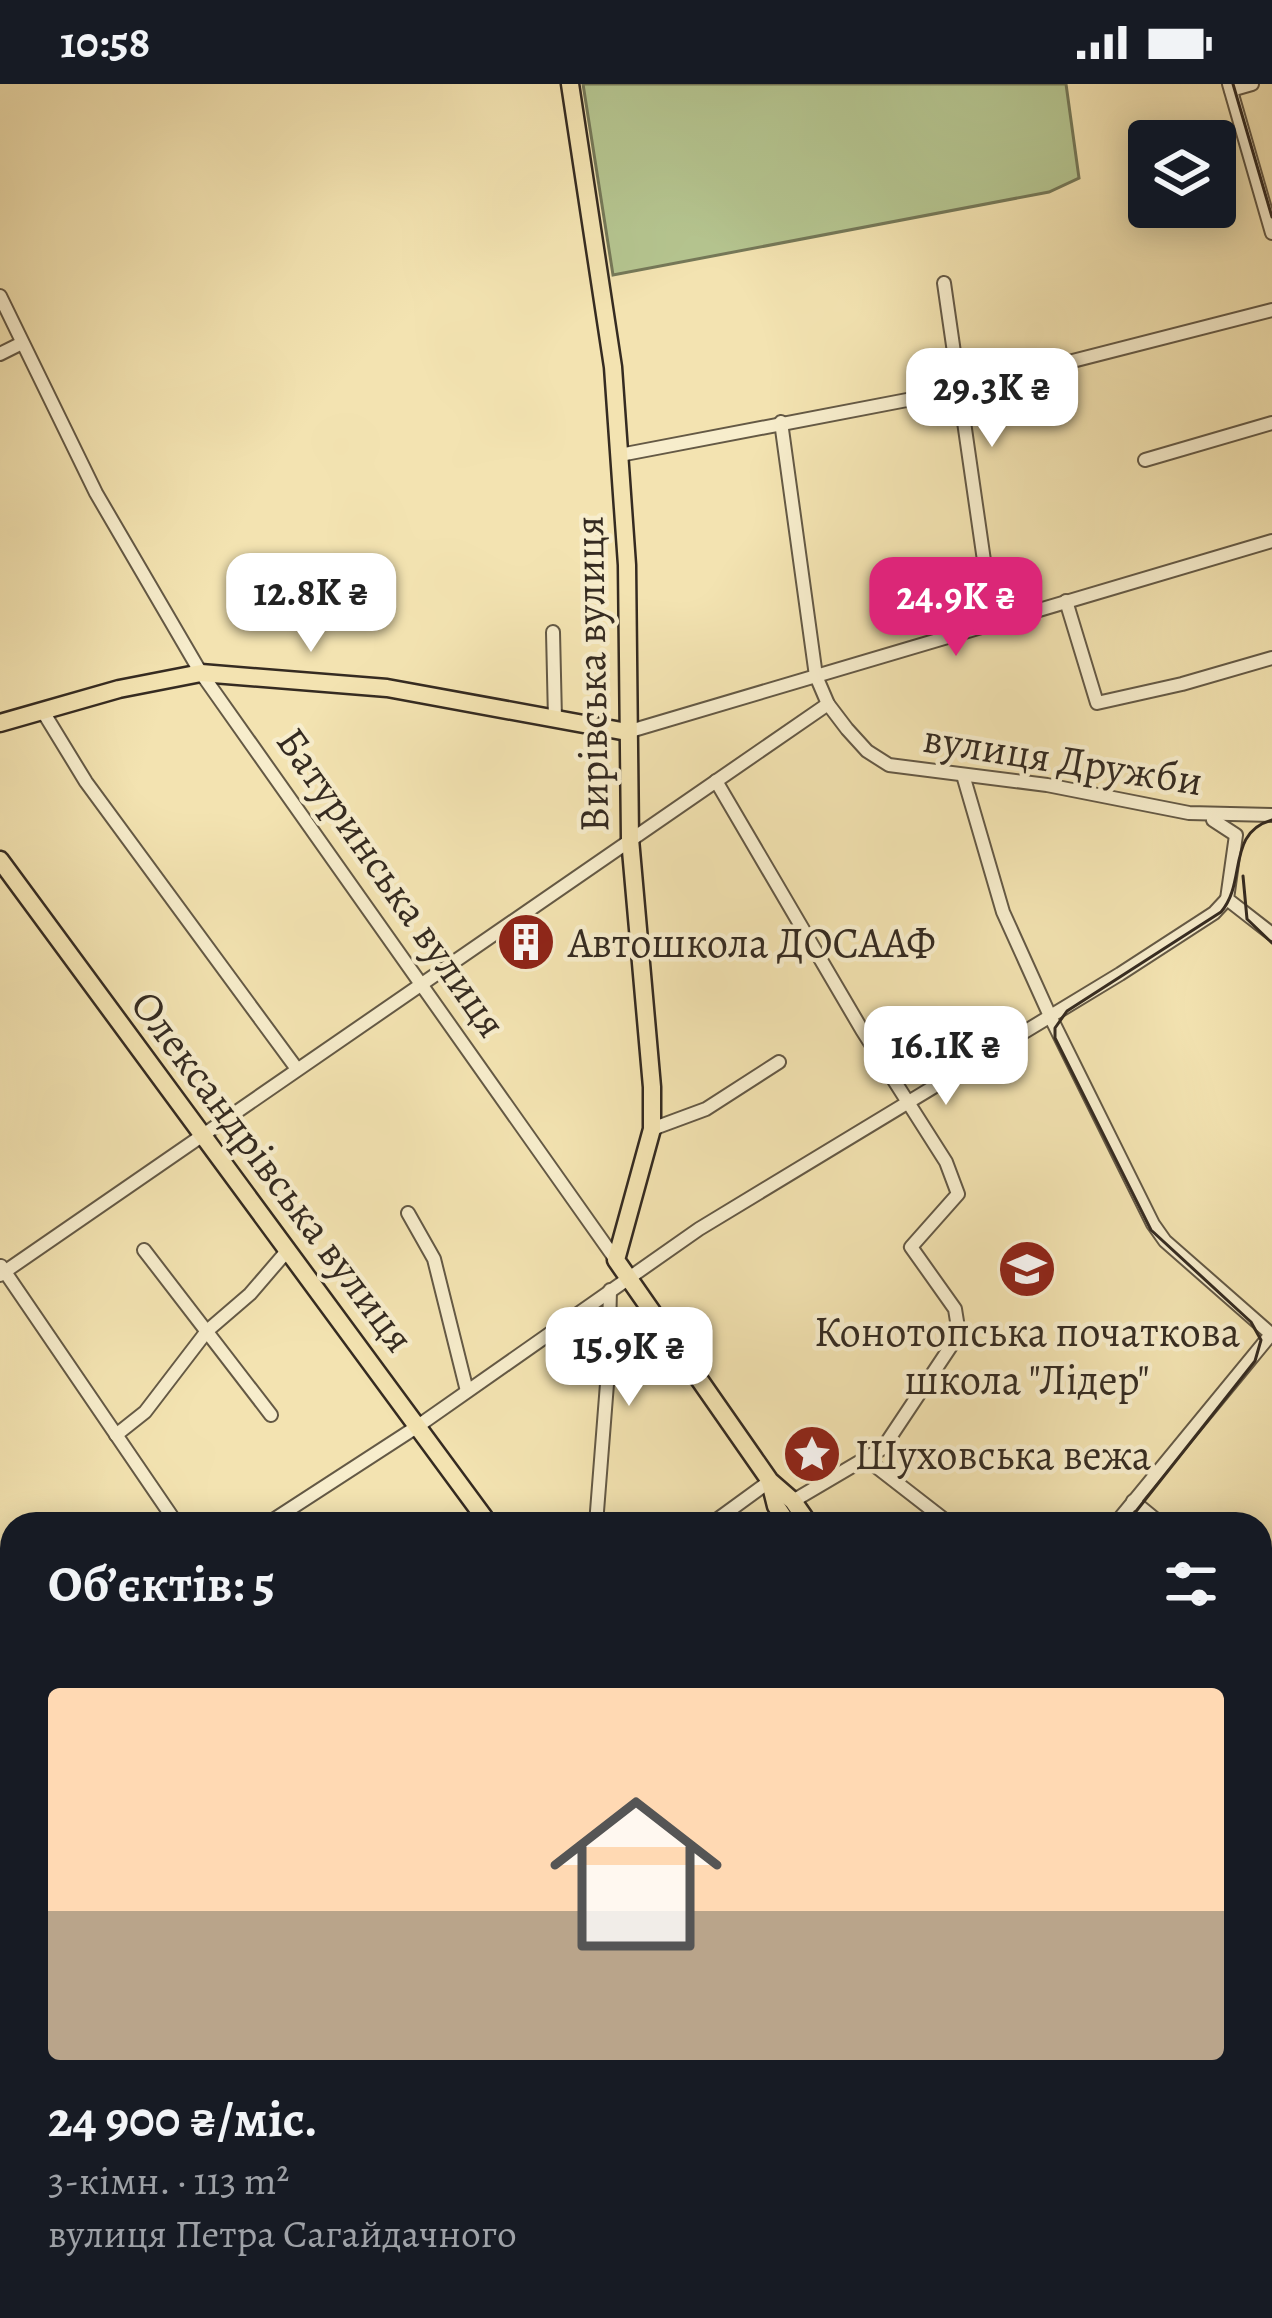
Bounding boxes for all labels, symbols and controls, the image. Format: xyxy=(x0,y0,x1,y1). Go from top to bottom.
text: 10:58 xyxy=(60,11,150,73)
map controls xyxy=(1128,120,1236,228)
button: layers xyxy=(1128,120,1236,228)
pin: 29.3K ₴ xyxy=(881,348,1103,450)
text: 29.3K ₴ xyxy=(933,360,1051,413)
street label: Вирівська вулиця xyxy=(560,515,622,833)
pin: 12.8K ₴ xyxy=(200,553,422,655)
pin: 24.9K ₴ xyxy=(845,557,1067,659)
text: 12.8K ₴ xyxy=(253,565,369,618)
text: 24.9K ₴ xyxy=(896,569,1016,622)
street label: вулиця Дружби xyxy=(919,709,1207,809)
street label: Батуринська вулиця xyxy=(264,716,520,1048)
building icon: Автошкола ДОСААФ xyxy=(495,911,557,973)
place label: Автошкола ДОСААФ xyxy=(567,914,936,971)
street label: Олександрівська вулиця xyxy=(118,978,428,1364)
pin: 16.1K ₴ xyxy=(835,1006,1057,1108)
text: 16.1K ₴ xyxy=(891,1018,1001,1071)
school or university icon: Конотопська початкова школа "Лідер" xyxy=(996,1238,1058,1300)
place label: Конотопська початкова школа "Лідер" xyxy=(814,1303,1241,1408)
pin: 15.9K ₴ xyxy=(518,1307,740,1409)
text: 15.9K ₴ xyxy=(573,1319,685,1372)
place icon: Шуховська вежа xyxy=(781,1423,843,1485)
place label: Шуховська вежа xyxy=(854,1426,1152,1483)
text: Об’єктів: 5 xyxy=(48,1549,275,1619)
icon: filters xyxy=(1158,1551,1224,1617)
icon: home xyxy=(528,1766,744,1982)
text: 24 900 ₴/міс. xyxy=(48,2084,318,2154)
text: 3-кімн. · 113 m² xyxy=(48,2154,289,2207)
text: вулиця Петра Сагайдачного xyxy=(48,2207,517,2260)

